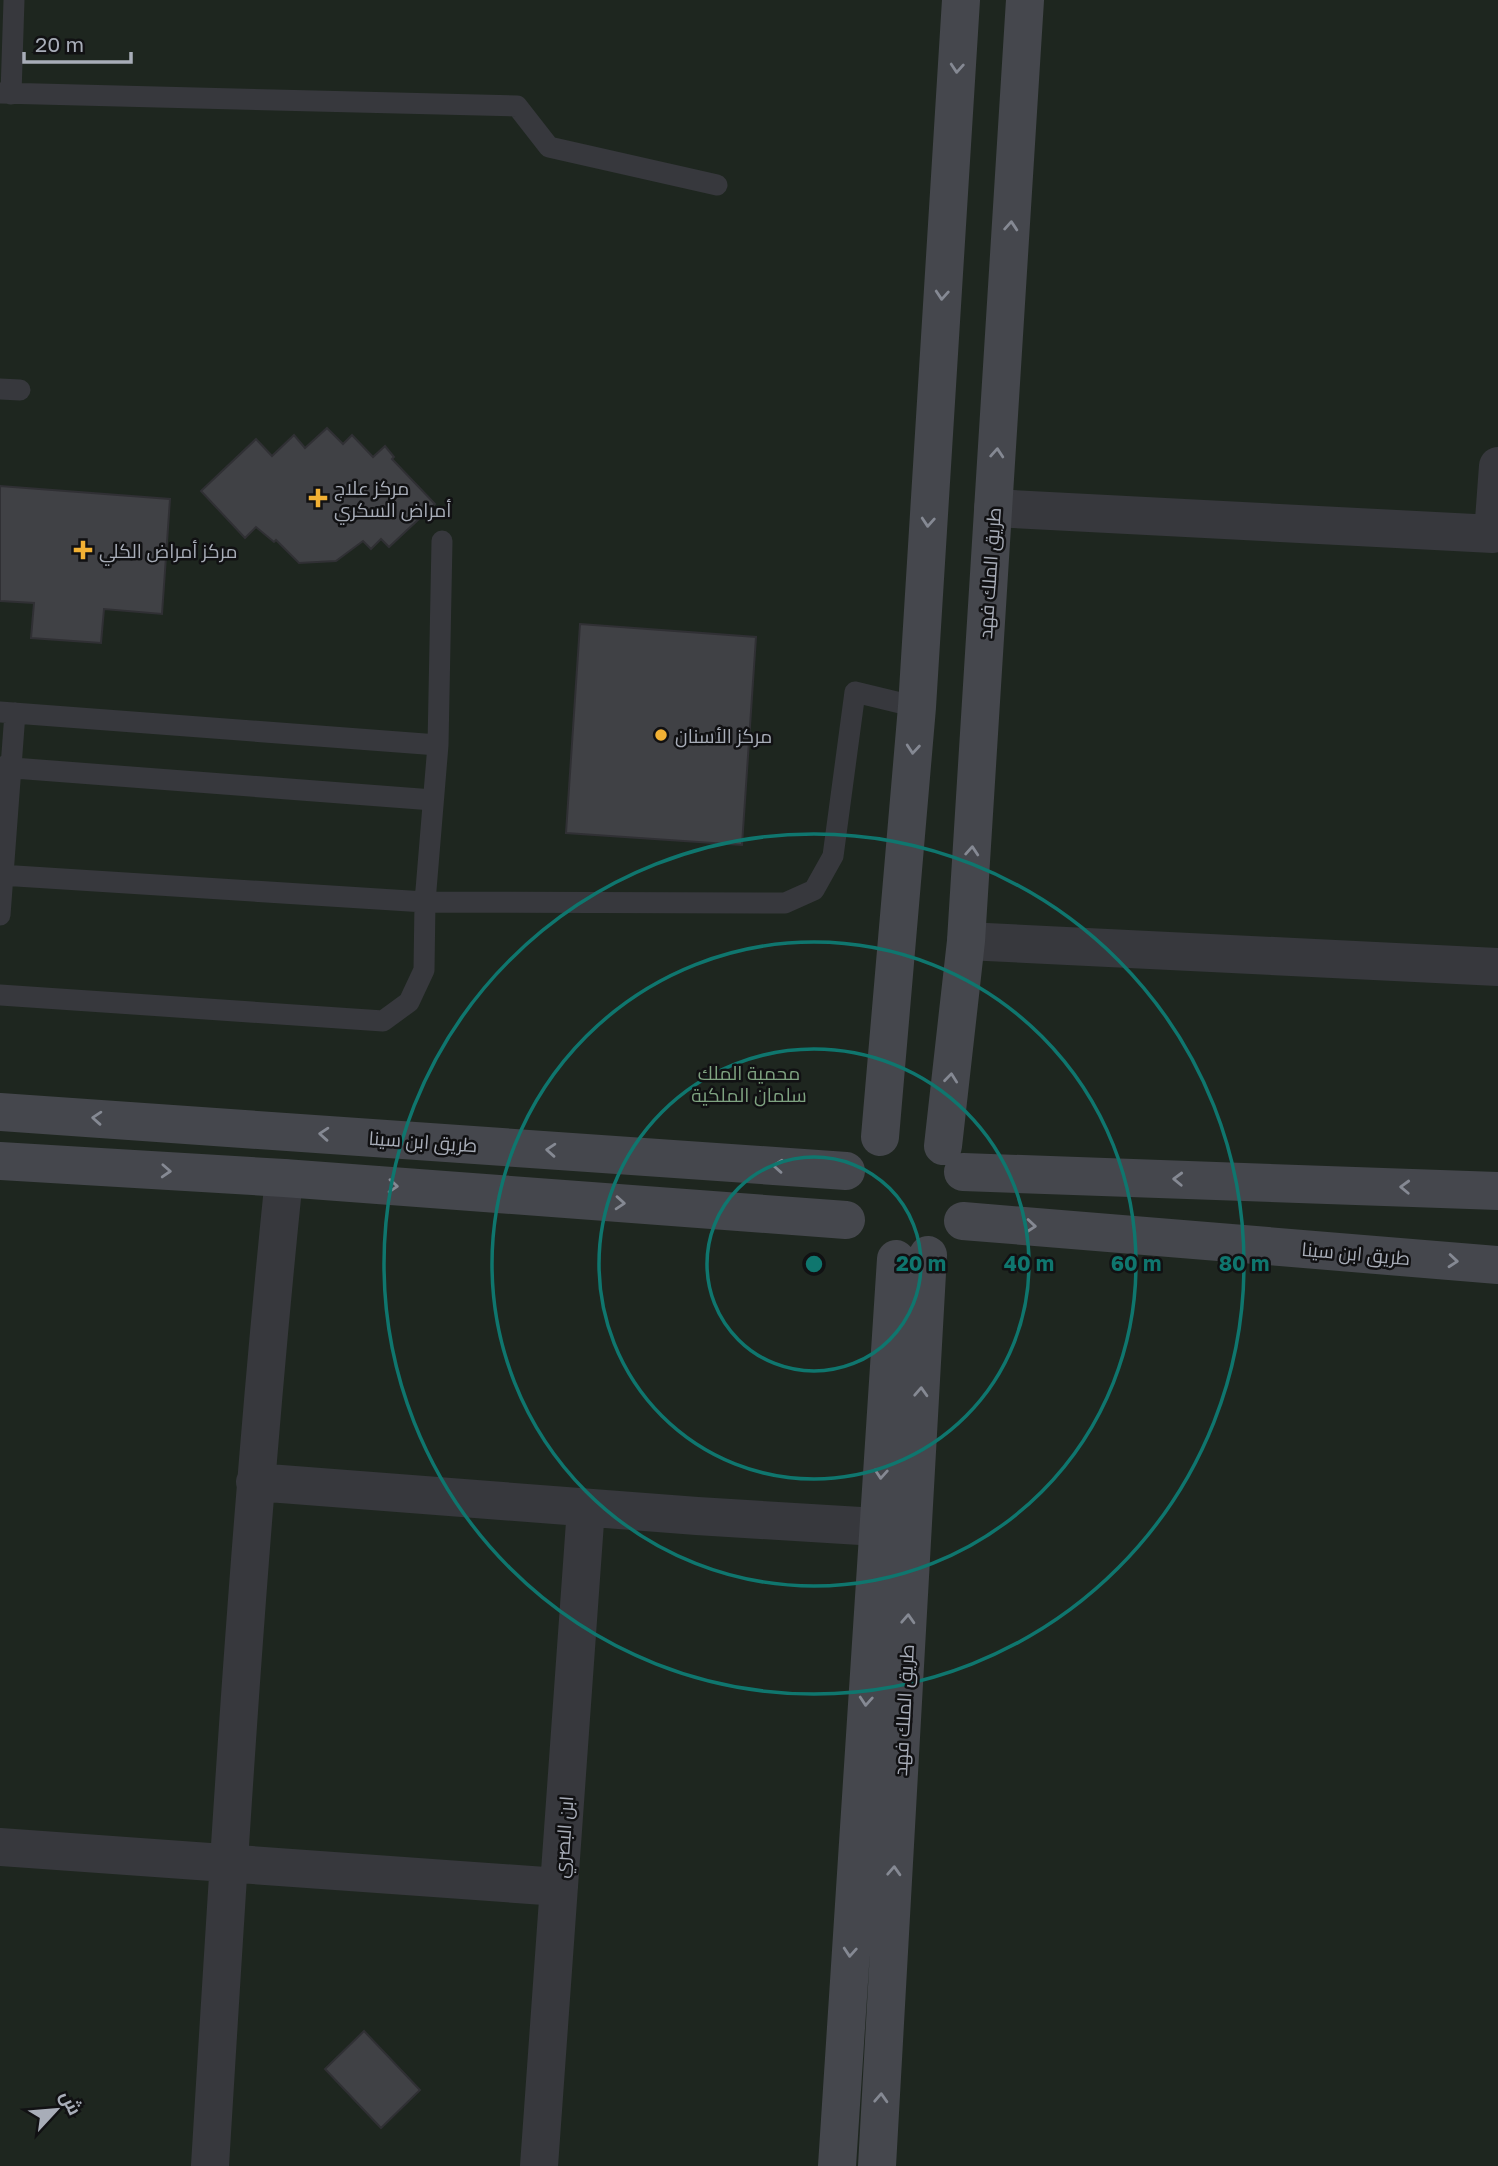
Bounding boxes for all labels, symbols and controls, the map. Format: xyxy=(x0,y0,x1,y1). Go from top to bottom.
scale bar xyxy=(24,21,131,65)
text: 20 m xyxy=(35,31,84,57)
one-way arrow xyxy=(949,63,964,74)
one-way arrow xyxy=(1003,220,1018,231)
one-way arrow xyxy=(935,290,950,301)
one-way arrow xyxy=(989,447,1004,458)
place label: مركز علاج أمراض السكري xyxy=(334,476,451,525)
marker: مركز علاج أمراض السكري xyxy=(308,488,328,508)
street label: طريق الملك فهد xyxy=(973,507,1007,640)
one-way arrow xyxy=(921,517,936,528)
place label: مركز أمراض الكلي xyxy=(99,539,238,566)
marker: مركز أمراض الكلي xyxy=(73,540,93,560)
place label: مركز الأسنان xyxy=(675,724,772,748)
marker: مركز الأسنان xyxy=(653,727,669,743)
one-way arrow xyxy=(906,744,921,755)
one-way arrow xyxy=(964,845,979,856)
park label: محمية الملك سلمان الملكية xyxy=(691,1061,807,1107)
one-way arrow xyxy=(943,1072,958,1083)
one-way arrow xyxy=(91,1111,102,1126)
street label: طريق ابن سينا xyxy=(368,1126,478,1158)
one-way arrow xyxy=(318,1127,329,1142)
one-way arrow xyxy=(545,1143,556,1158)
one-way arrow xyxy=(772,1159,783,1174)
one-way arrow xyxy=(161,1163,172,1178)
one-way arrow xyxy=(1172,1172,1183,1187)
one-way arrow xyxy=(388,1178,399,1193)
one-way arrow xyxy=(1400,1180,1411,1195)
one-way arrow xyxy=(615,1195,626,1210)
one-way arrow xyxy=(1026,1218,1037,1233)
street label: طريق ابن سينا xyxy=(1301,1237,1411,1271)
text: 20 m xyxy=(896,1250,946,1276)
text: 40 m xyxy=(1004,1250,1054,1276)
text: 60 m xyxy=(1111,1250,1161,1276)
text: 80 m xyxy=(1219,1250,1269,1276)
centre of rings xyxy=(802,1252,826,1276)
one-way arrow xyxy=(1448,1253,1459,1268)
one-way arrow xyxy=(913,1386,928,1397)
one-way arrow xyxy=(873,1469,888,1480)
one-way arrow xyxy=(901,1613,916,1624)
street label: طريق الملك فهد xyxy=(888,1644,920,1776)
one-way arrow xyxy=(859,1696,874,1707)
street label: ابن البصري xyxy=(549,1795,581,1879)
one-way arrow xyxy=(886,1865,901,1876)
one-way arrow xyxy=(843,1947,858,1958)
north arrow xyxy=(21,2075,91,2145)
text: ش xyxy=(55,2086,87,2119)
one-way arrow xyxy=(873,2092,888,2103)

